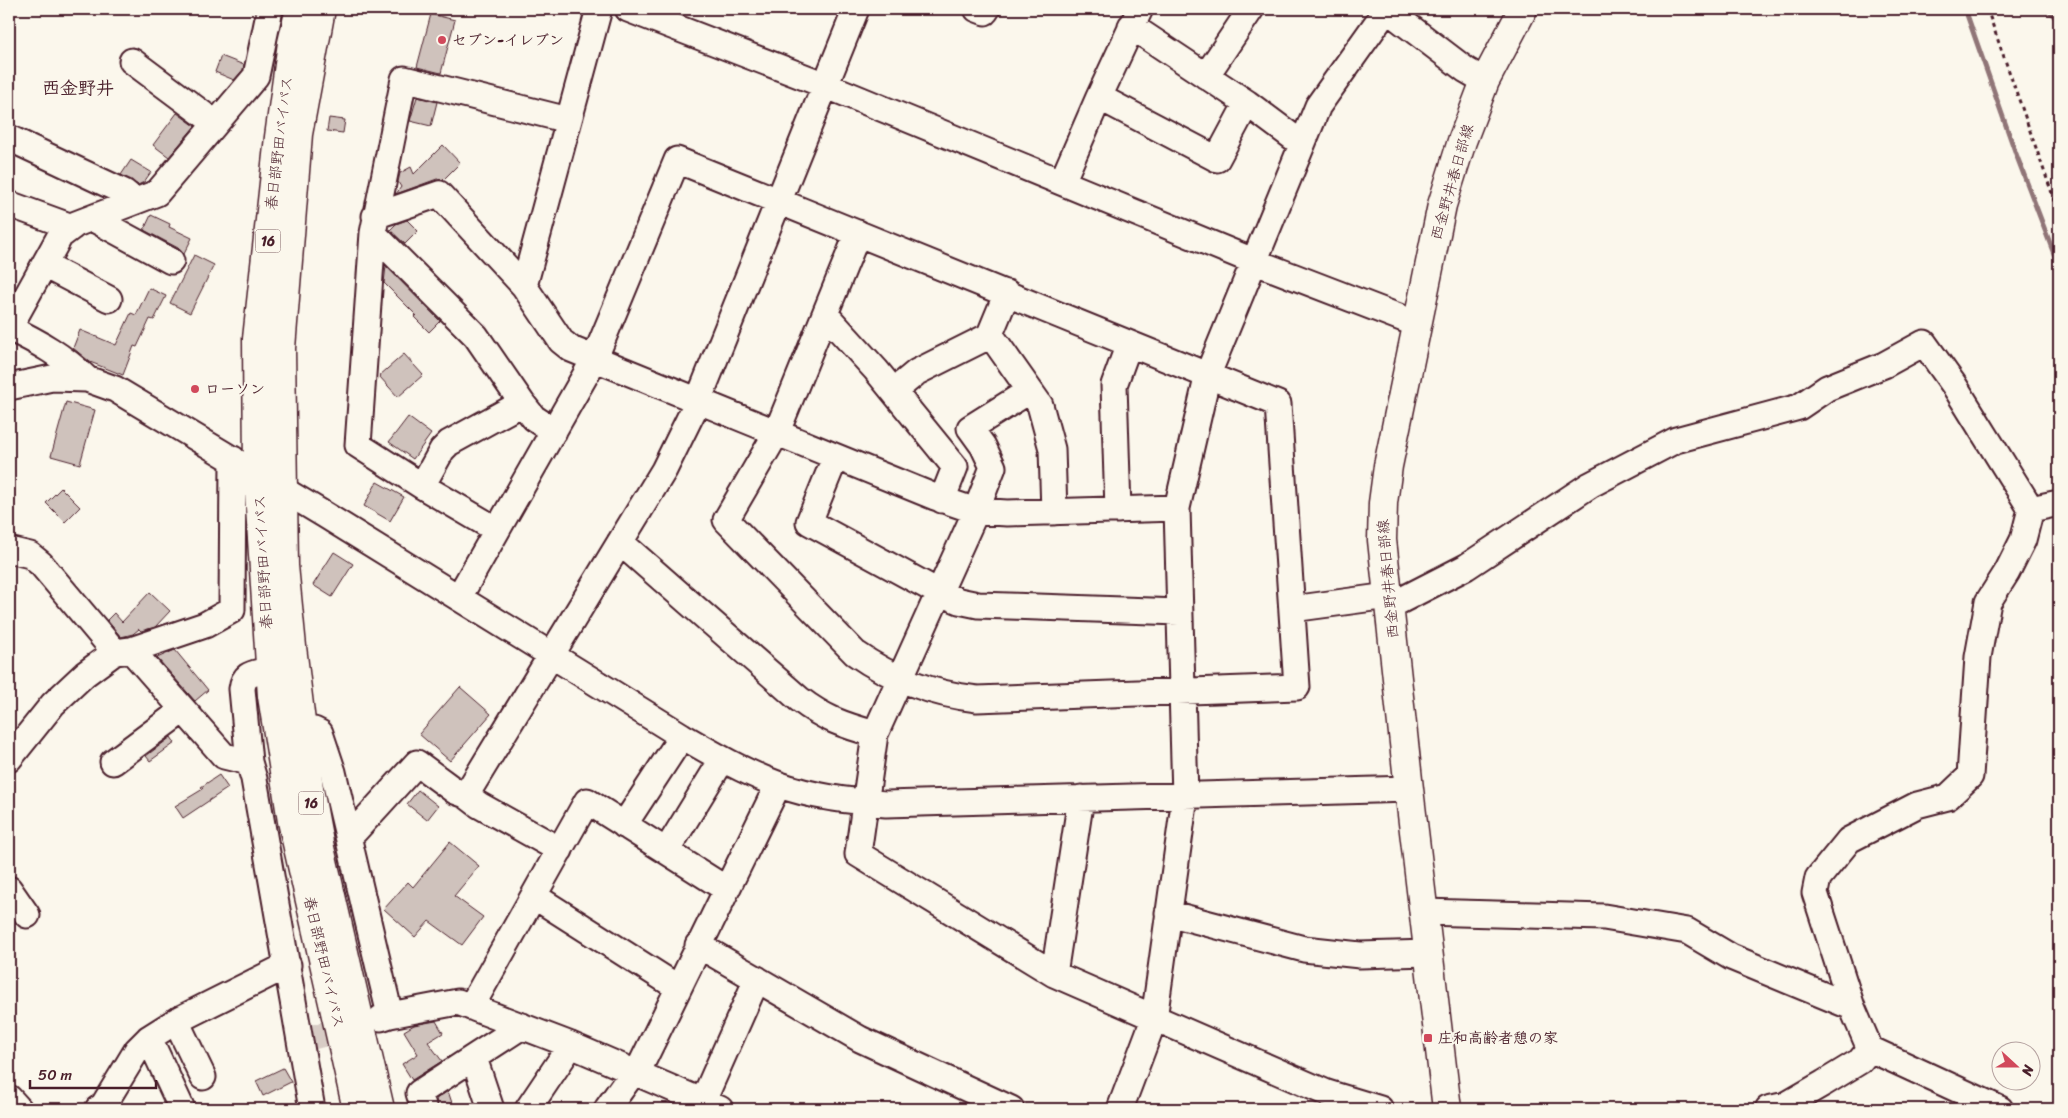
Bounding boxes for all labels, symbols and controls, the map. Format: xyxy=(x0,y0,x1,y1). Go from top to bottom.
place label: セブン-イレブン xyxy=(452,27,564,53)
marker: セブン-イレブン xyxy=(436,34,448,46)
district label: 西金野井 xyxy=(42,72,114,104)
street label: 春日部野田バイパス xyxy=(258,75,300,211)
street label: 西金野井春日部線 xyxy=(1423,121,1481,243)
road number: 16 xyxy=(256,230,280,252)
place label: ローソン xyxy=(205,376,265,402)
marker: ローソン xyxy=(189,383,201,395)
street label: 春日部野田バイパス xyxy=(246,494,280,630)
street label: 西金野井春日部線 xyxy=(1370,518,1406,640)
road number: 16 xyxy=(298,791,324,814)
street label: 春日部野田バイパス xyxy=(296,893,352,1031)
place label: 庄和高齢者憩の家 xyxy=(1438,1025,1558,1051)
marker: 庄和高齢者憩の家 xyxy=(1422,1032,1434,1044)
north arrow xyxy=(1990,1040,2040,1090)
scale bar xyxy=(30,1058,156,1090)
text: N xyxy=(2014,1061,2041,1080)
text: 50 m xyxy=(38,1062,73,1088)

